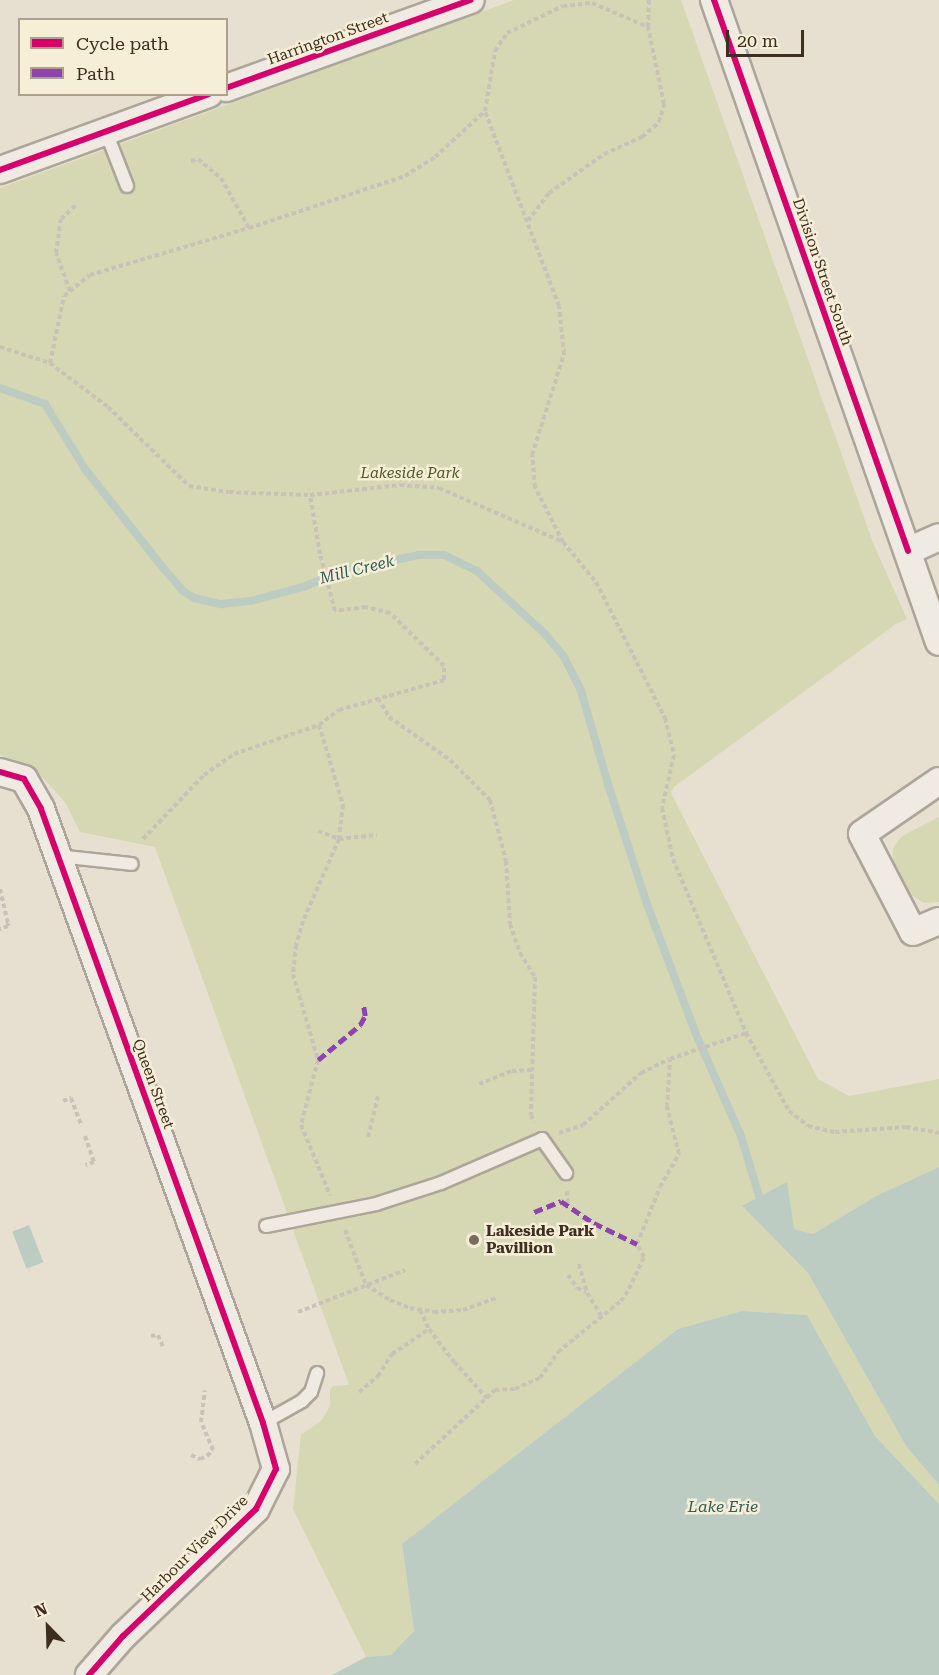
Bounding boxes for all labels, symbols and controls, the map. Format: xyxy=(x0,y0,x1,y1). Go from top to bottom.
street label: Harrington Street xyxy=(265,9,391,69)
legend xyxy=(18,18,228,96)
scale bar xyxy=(729,18,807,56)
text: 20 m xyxy=(737,30,778,51)
text: Cycle path xyxy=(76,33,169,54)
text: Path xyxy=(76,63,115,84)
street label: Division Street South xyxy=(788,196,856,348)
park label: Lakeside Park xyxy=(360,465,460,483)
water label: Mill Creek xyxy=(318,551,396,589)
street label: Queen Street xyxy=(128,1037,178,1131)
place label: Lakeside Park Pavillion xyxy=(486,1222,594,1257)
marker: Lakeside Park Pavillion xyxy=(467,1233,481,1247)
street label: Harbour View Drive xyxy=(138,1492,252,1606)
water label: Lake Erie xyxy=(688,1497,758,1517)
north arrow xyxy=(18,1597,78,1657)
text: N xyxy=(31,1599,50,1621)

